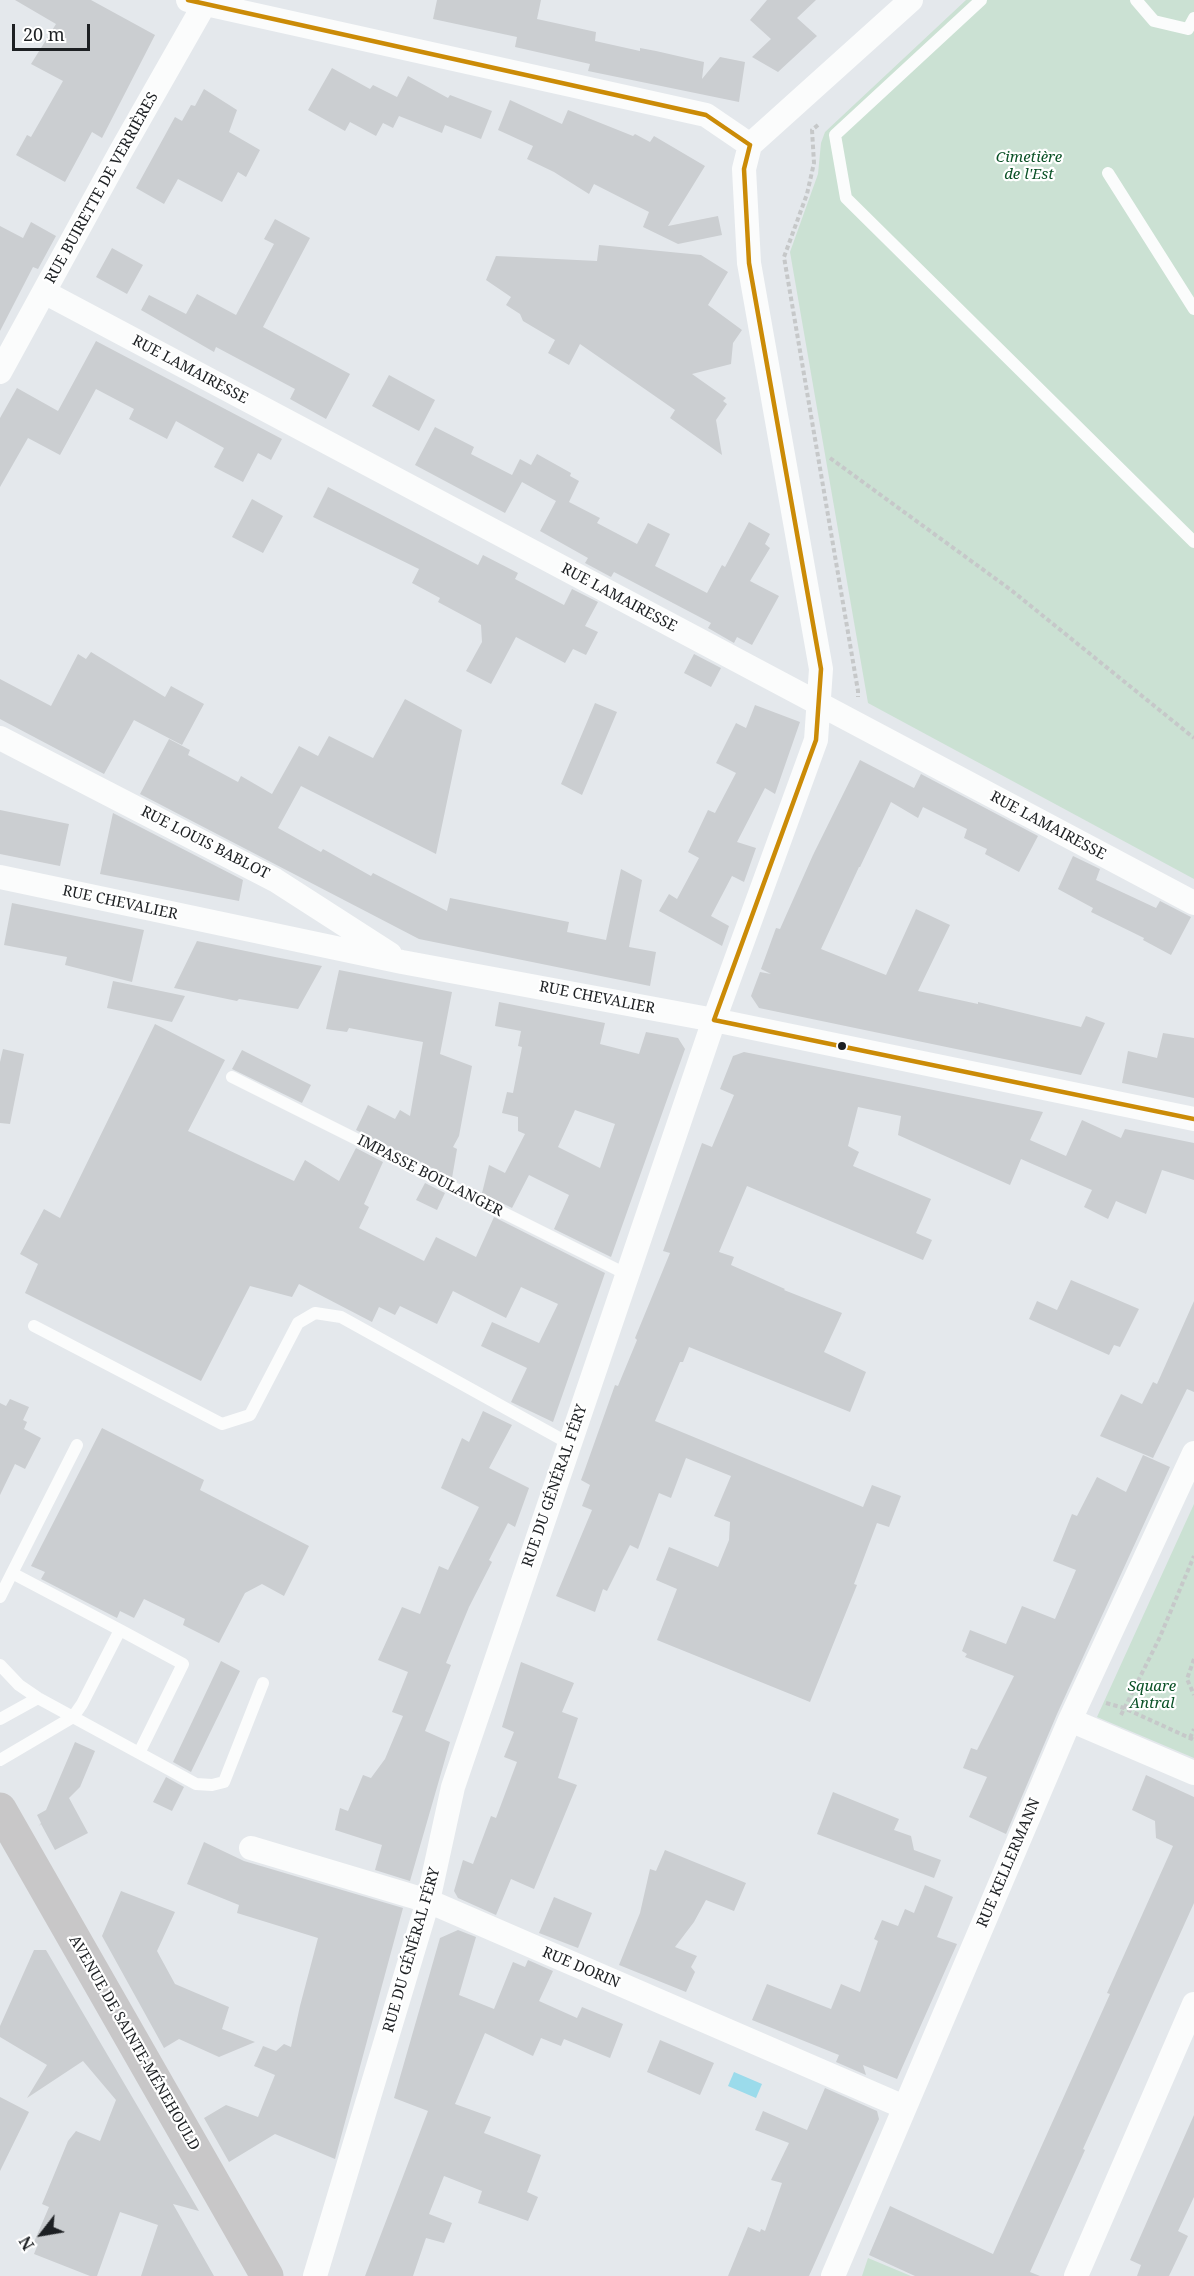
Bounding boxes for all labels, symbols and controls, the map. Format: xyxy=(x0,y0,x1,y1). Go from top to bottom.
scale bar xyxy=(15,12,93,50)
text: 20 m xyxy=(23,22,65,46)
street label: RUE BUIRETTE DE VERRIÈRES xyxy=(42,89,162,287)
park label: Cimetière de l'Est xyxy=(996,149,1062,184)
street label: RUE LAMAIRESSE xyxy=(129,332,251,408)
street label: RUE LAMAIRESSE xyxy=(558,560,680,636)
street label: RUE LAMAIRESSE xyxy=(987,788,1109,864)
street label: RUE LOUIS BABLOT xyxy=(138,803,272,883)
street label: RUE CHEVALIER xyxy=(61,882,179,924)
street label: RUE CHEVALIER xyxy=(538,978,656,1018)
unlabelled marker xyxy=(836,1040,848,1052)
street label: IMPASSE BOULANGER xyxy=(354,1131,506,1221)
street label: RUE DU GÉNÉRAL FÉRY xyxy=(519,1402,591,1570)
park label: Square Antral xyxy=(1128,1678,1176,1713)
street label: RUE KELLERMANN xyxy=(974,1796,1044,1930)
street label: RUE DU GÉNÉRAL FÉRY xyxy=(380,1865,444,2035)
street label: AVENUE DE SAINTE-MÉNEHOULD xyxy=(65,1932,203,2154)
street label: RUE DORIN xyxy=(540,1944,622,1992)
north arrow xyxy=(12,2204,72,2264)
text: N xyxy=(14,2232,39,2254)

